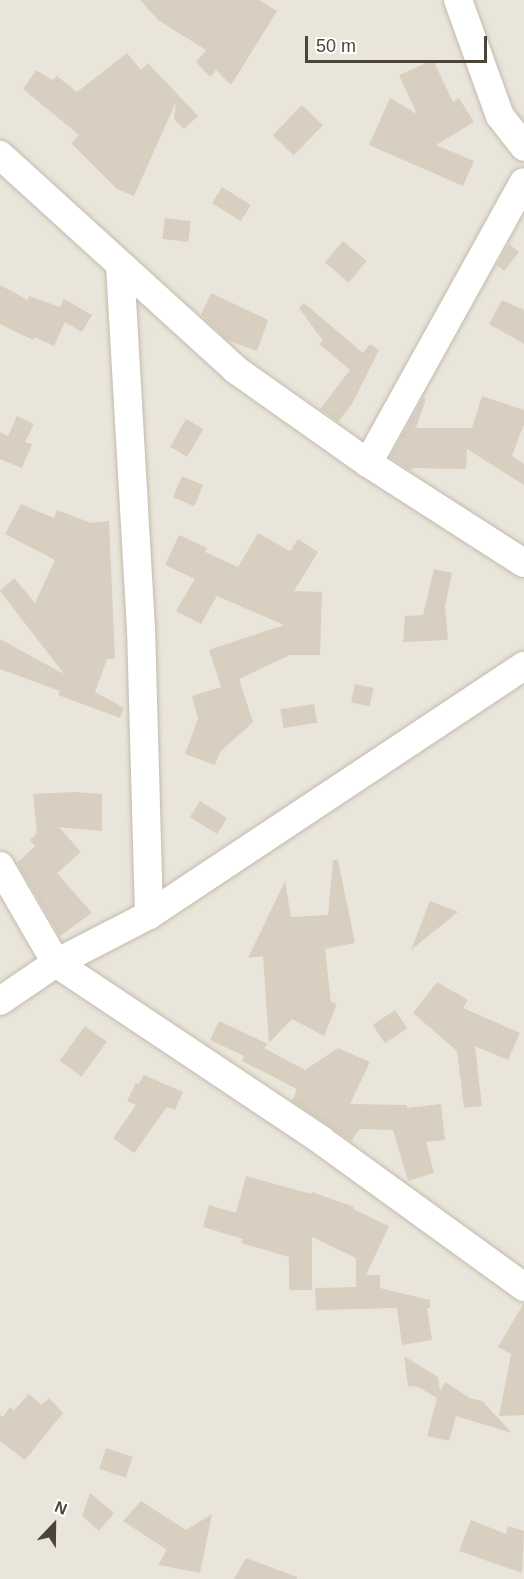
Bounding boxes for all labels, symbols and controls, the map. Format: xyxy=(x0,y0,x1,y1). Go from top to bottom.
scale bar xyxy=(308,24,490,62)
text: 50 m xyxy=(316,36,356,56)
north arrow xyxy=(24,1495,84,1555)
text: N xyxy=(52,1498,69,1518)

